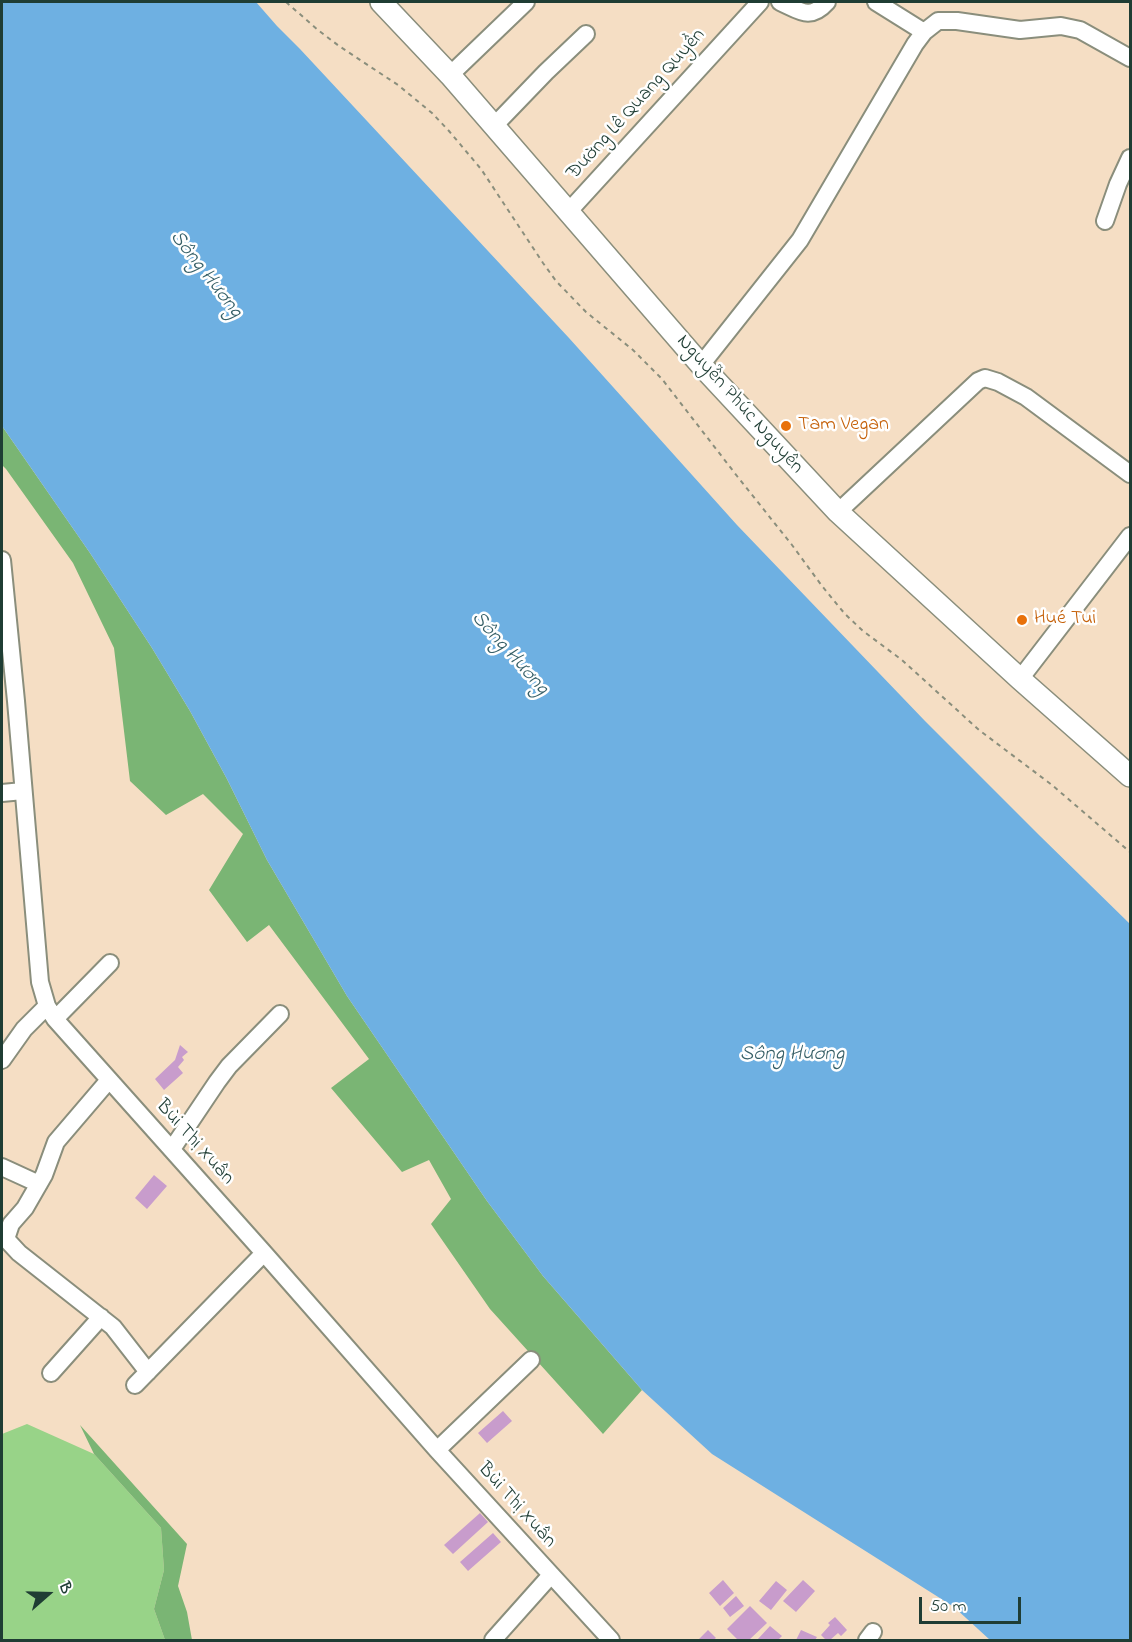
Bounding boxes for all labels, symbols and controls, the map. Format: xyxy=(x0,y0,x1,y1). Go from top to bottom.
street label: Đường Lê Quang Quyền xyxy=(563,24,711,186)
water label: Sông Hương xyxy=(163,226,247,324)
street label: Nguyễn Phúc Nguyên xyxy=(670,330,808,480)
place label: Tam Vegan xyxy=(798,414,889,438)
marker: Tam Vegan xyxy=(779,419,793,433)
water label: Sông Hương xyxy=(465,607,553,701)
place label: Hué Tui xyxy=(1034,608,1096,632)
marker: Hué Tui xyxy=(1015,613,1029,627)
water label: Sông Hương xyxy=(740,1043,844,1069)
street label: Bùi Thị Xuân xyxy=(149,1095,239,1191)
street label: Bùi Thị Xuân xyxy=(471,1458,561,1554)
north arrow xyxy=(18,1564,78,1624)
text: B xyxy=(52,1579,78,1597)
scale bar xyxy=(922,1585,1024,1623)
text: 50 m xyxy=(930,1594,967,1620)

